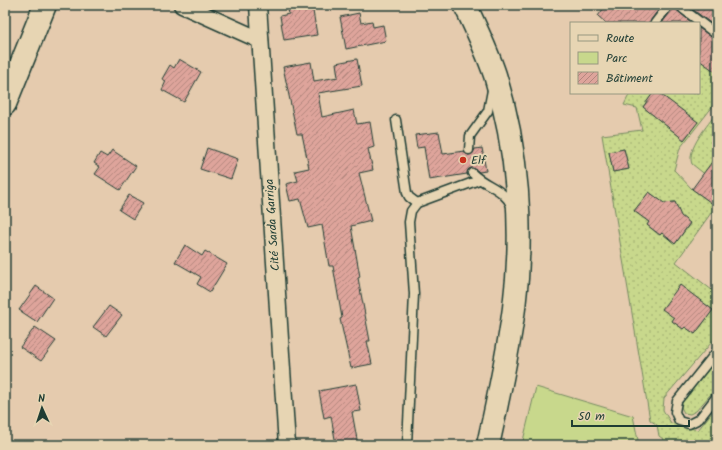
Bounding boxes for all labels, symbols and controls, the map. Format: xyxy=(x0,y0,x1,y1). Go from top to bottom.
legend xyxy=(570,22,700,94)
text: Route xyxy=(606,29,635,48)
text: Parc xyxy=(606,49,627,68)
text: Bâtiment xyxy=(606,69,653,88)
place label: Elf xyxy=(471,151,487,170)
marker: Elf xyxy=(458,155,468,165)
street label: Cité Sarda Garriga xyxy=(260,178,285,272)
north arrow xyxy=(22,388,62,428)
text: N xyxy=(38,390,46,408)
scale bar xyxy=(572,402,689,428)
text: 50 m xyxy=(578,407,605,426)

